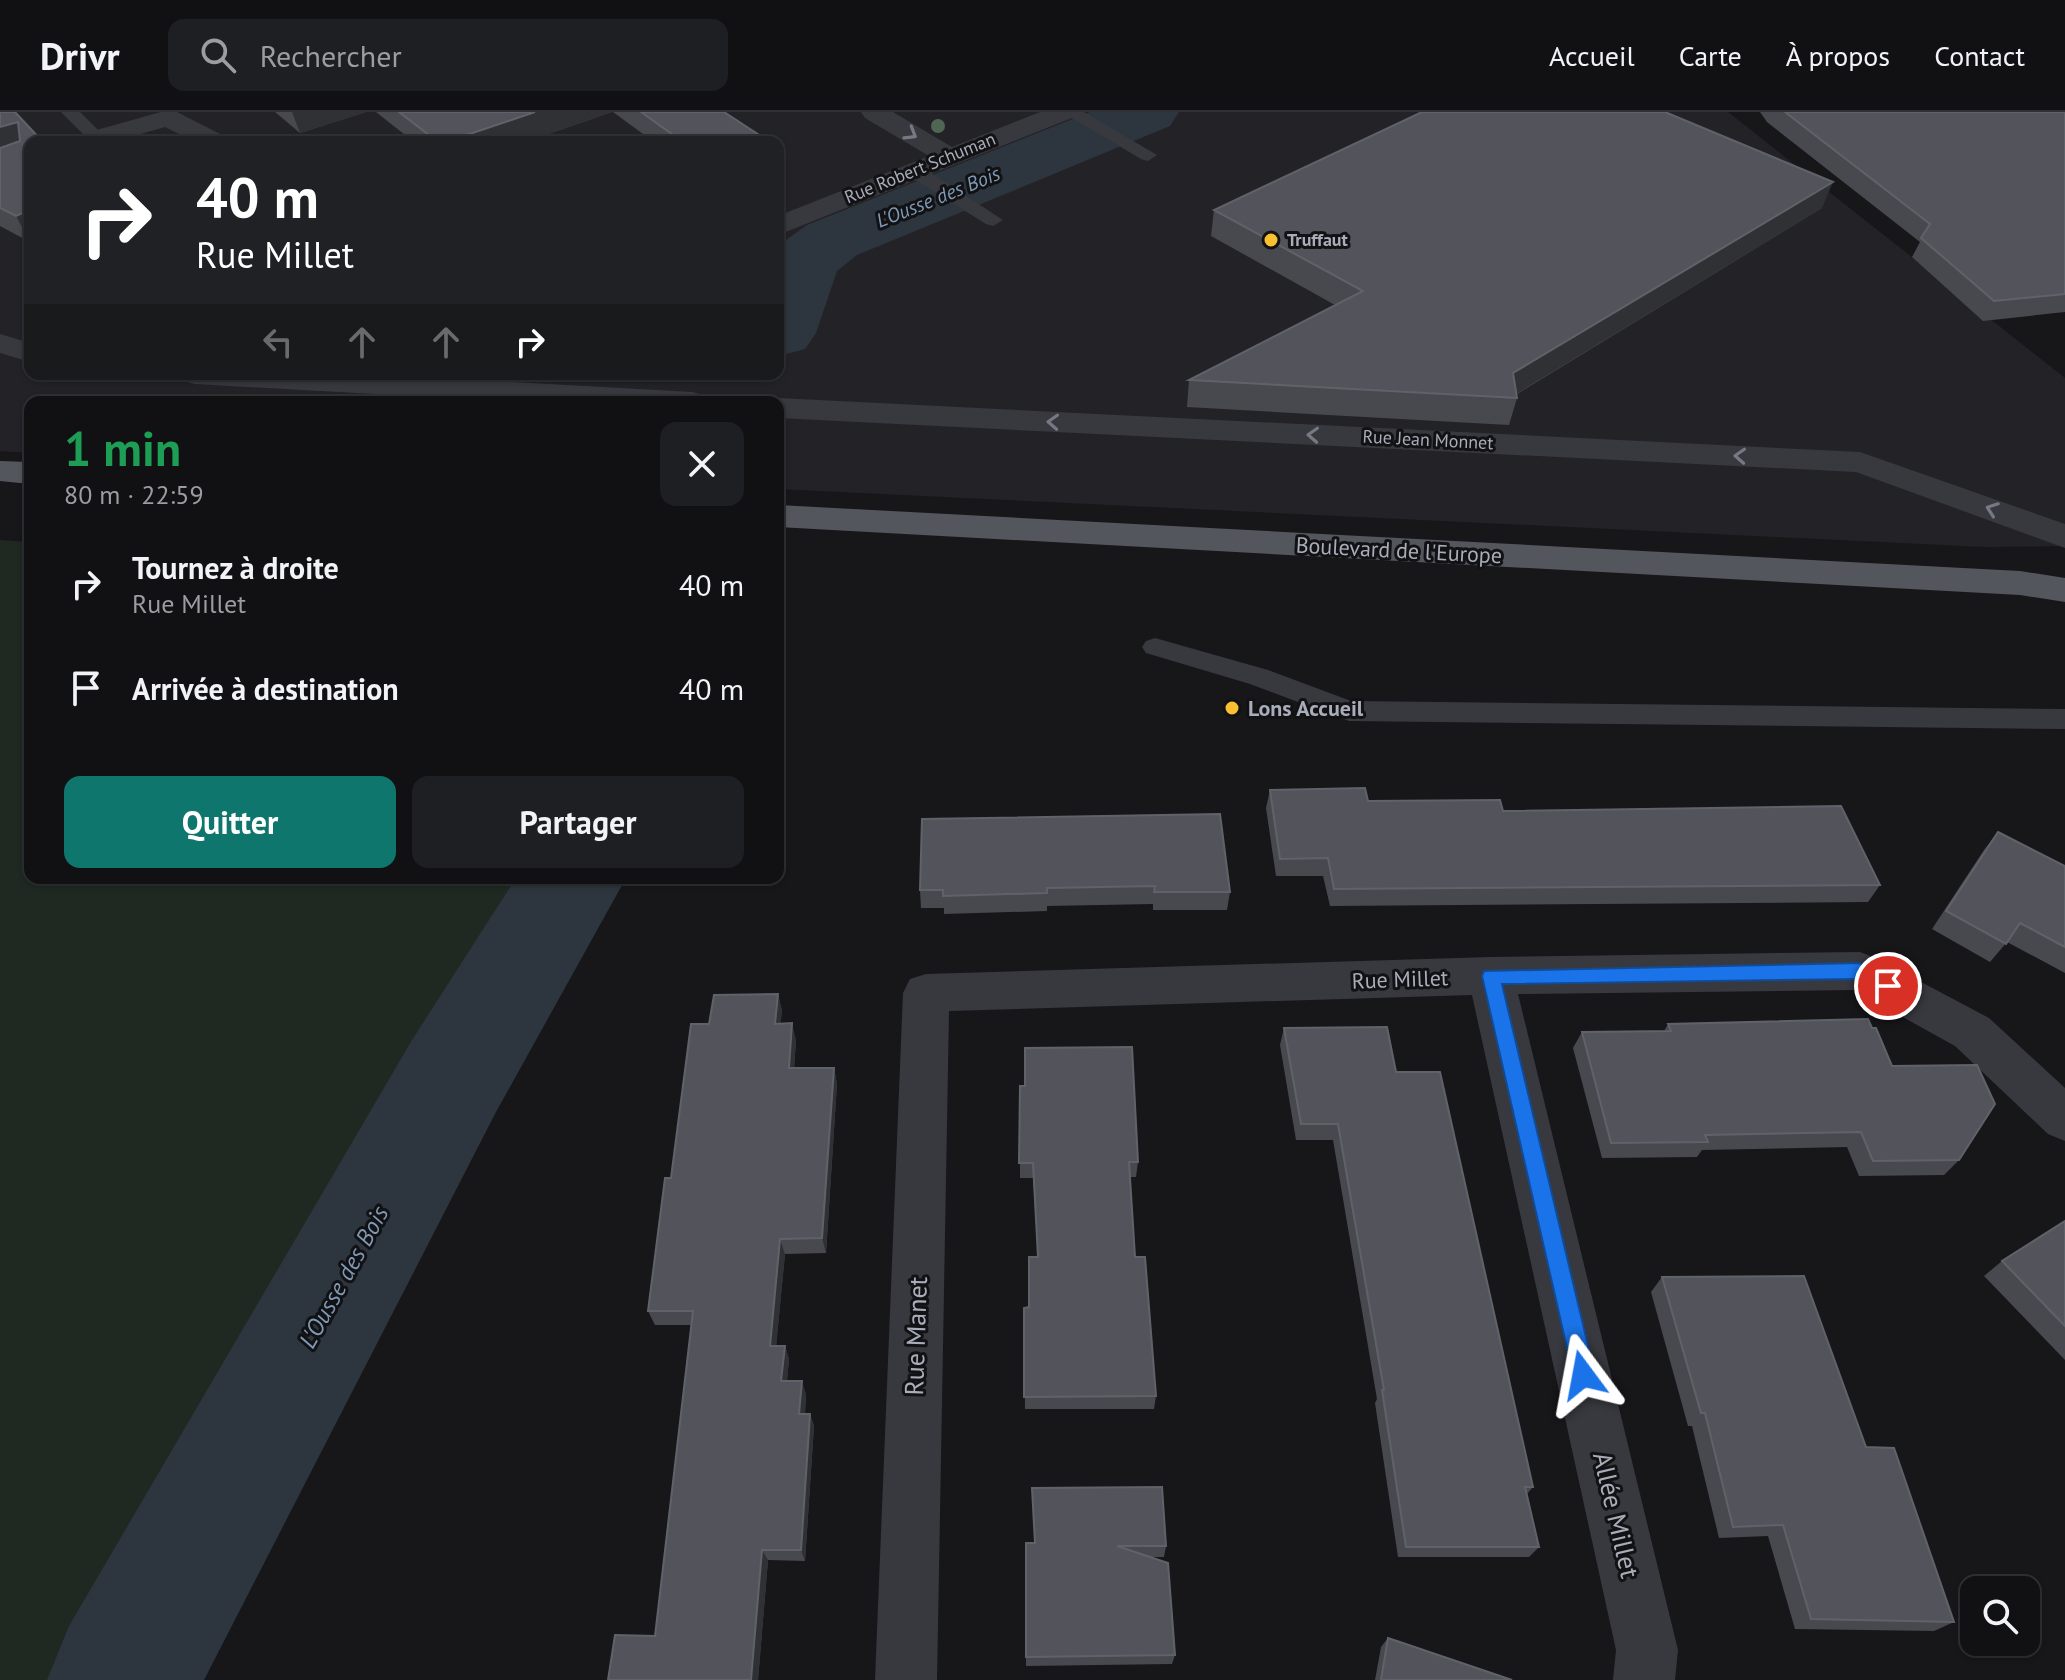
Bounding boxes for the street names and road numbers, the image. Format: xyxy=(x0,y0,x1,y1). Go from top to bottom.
street label: Rue Robert Schuman xyxy=(841,127,999,208)
street label: Rue Jean Monnet xyxy=(1362,425,1494,454)
street label: Boulevard de l'Europe xyxy=(1295,531,1503,569)
street label: Rue Millet xyxy=(1351,963,1449,995)
street label: Rue Manet xyxy=(897,1276,934,1396)
street label: Allée Millet xyxy=(1586,1449,1647,1581)

